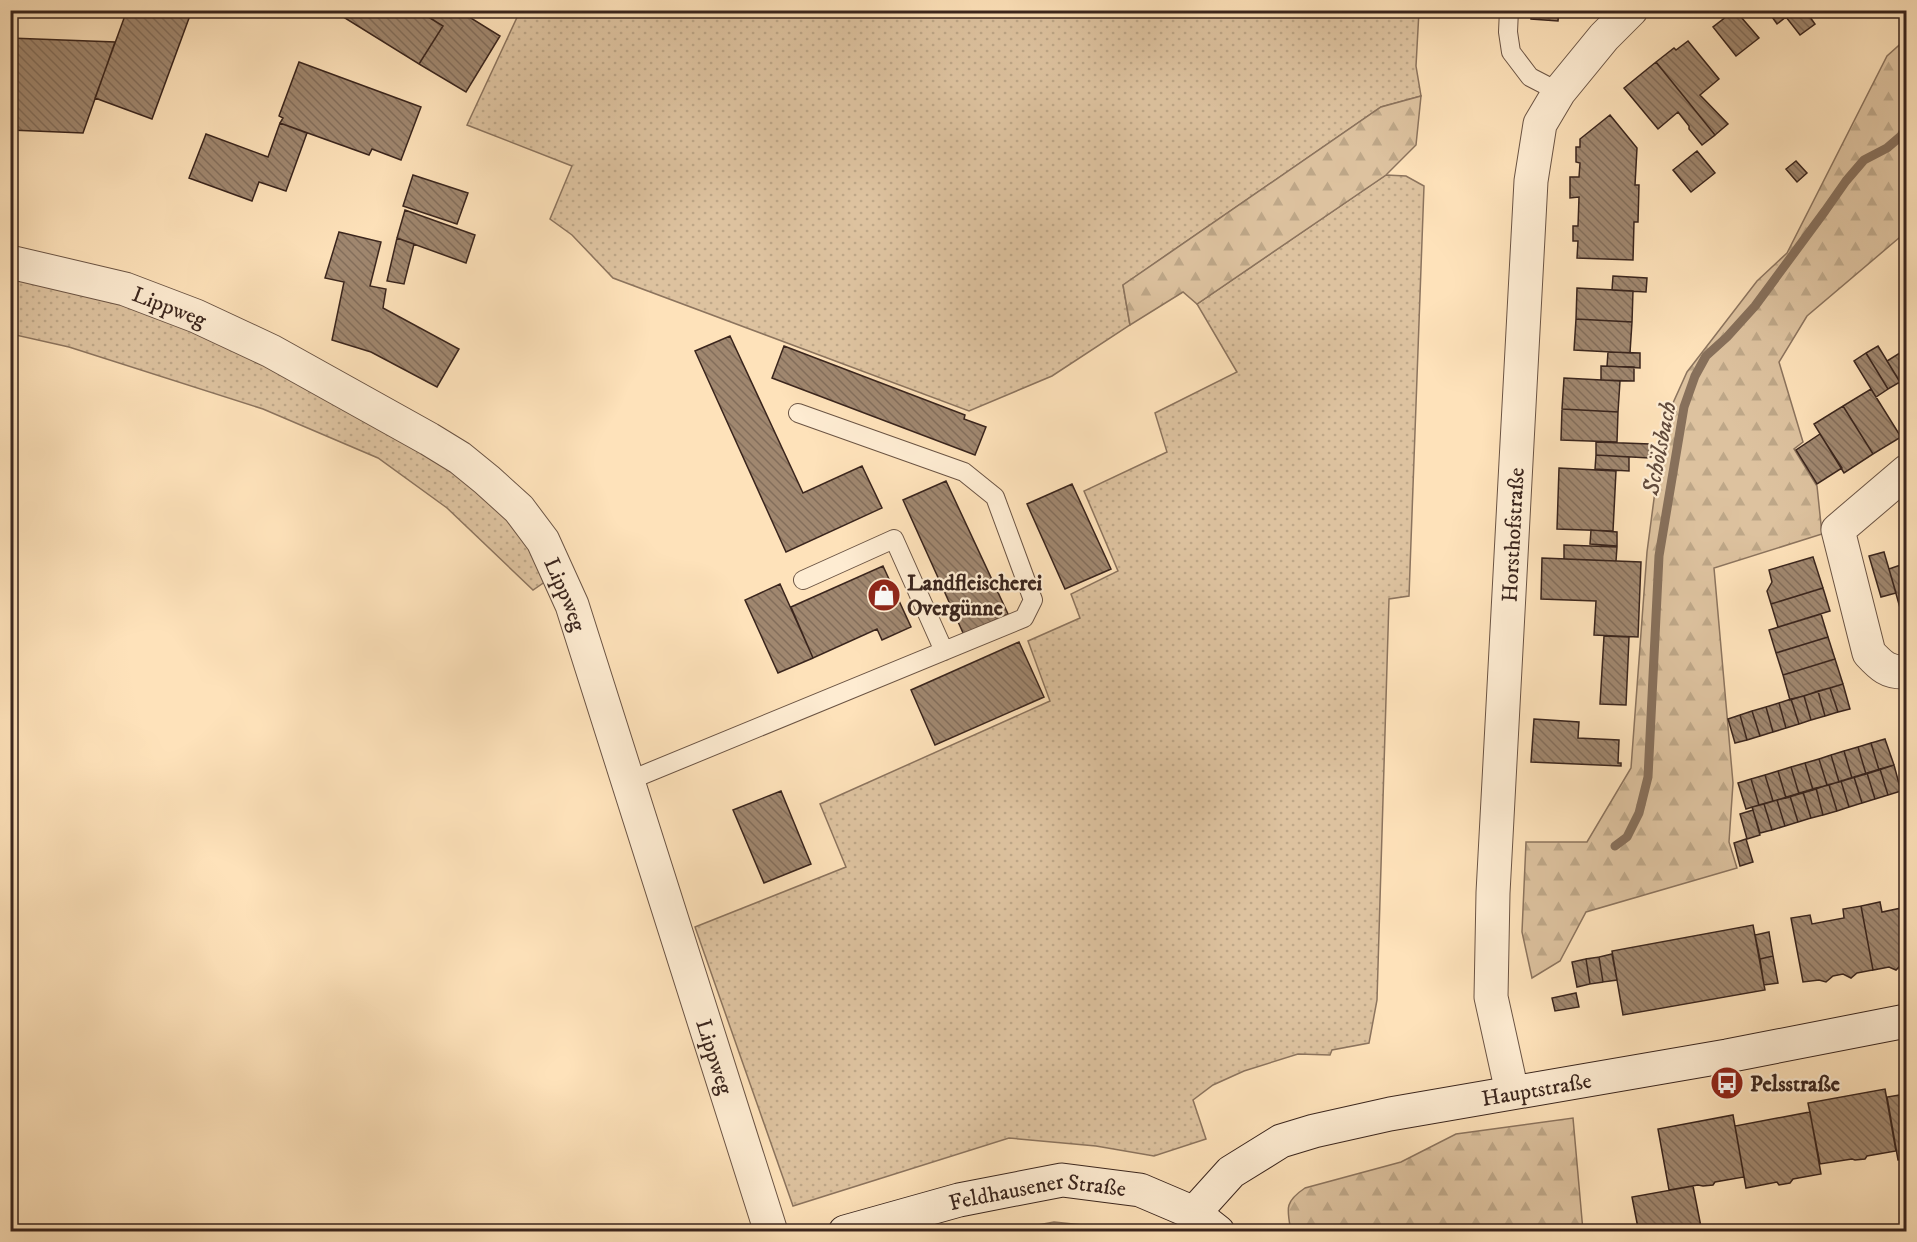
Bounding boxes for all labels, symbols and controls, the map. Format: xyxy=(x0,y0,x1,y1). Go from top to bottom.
street label: Lippweg xyxy=(128,281,211,334)
water label: Schölsbach xyxy=(1636,399,1684,498)
street label: Horsthofstraße xyxy=(1497,467,1531,603)
street label: Lippweg xyxy=(537,554,592,635)
place label: Landfleischerei Overgünne xyxy=(907,570,1042,622)
shop icon: Landfleischerei Overgünne xyxy=(866,577,902,613)
street label: Lippweg xyxy=(689,1016,739,1098)
bus stop icon: Pelsstraße xyxy=(1709,1065,1745,1101)
street label: Hauptstraße xyxy=(1480,1068,1594,1113)
place label: Pelsstraße xyxy=(1750,1071,1840,1098)
street label: Feldhausener Straße xyxy=(946,1168,1128,1217)

